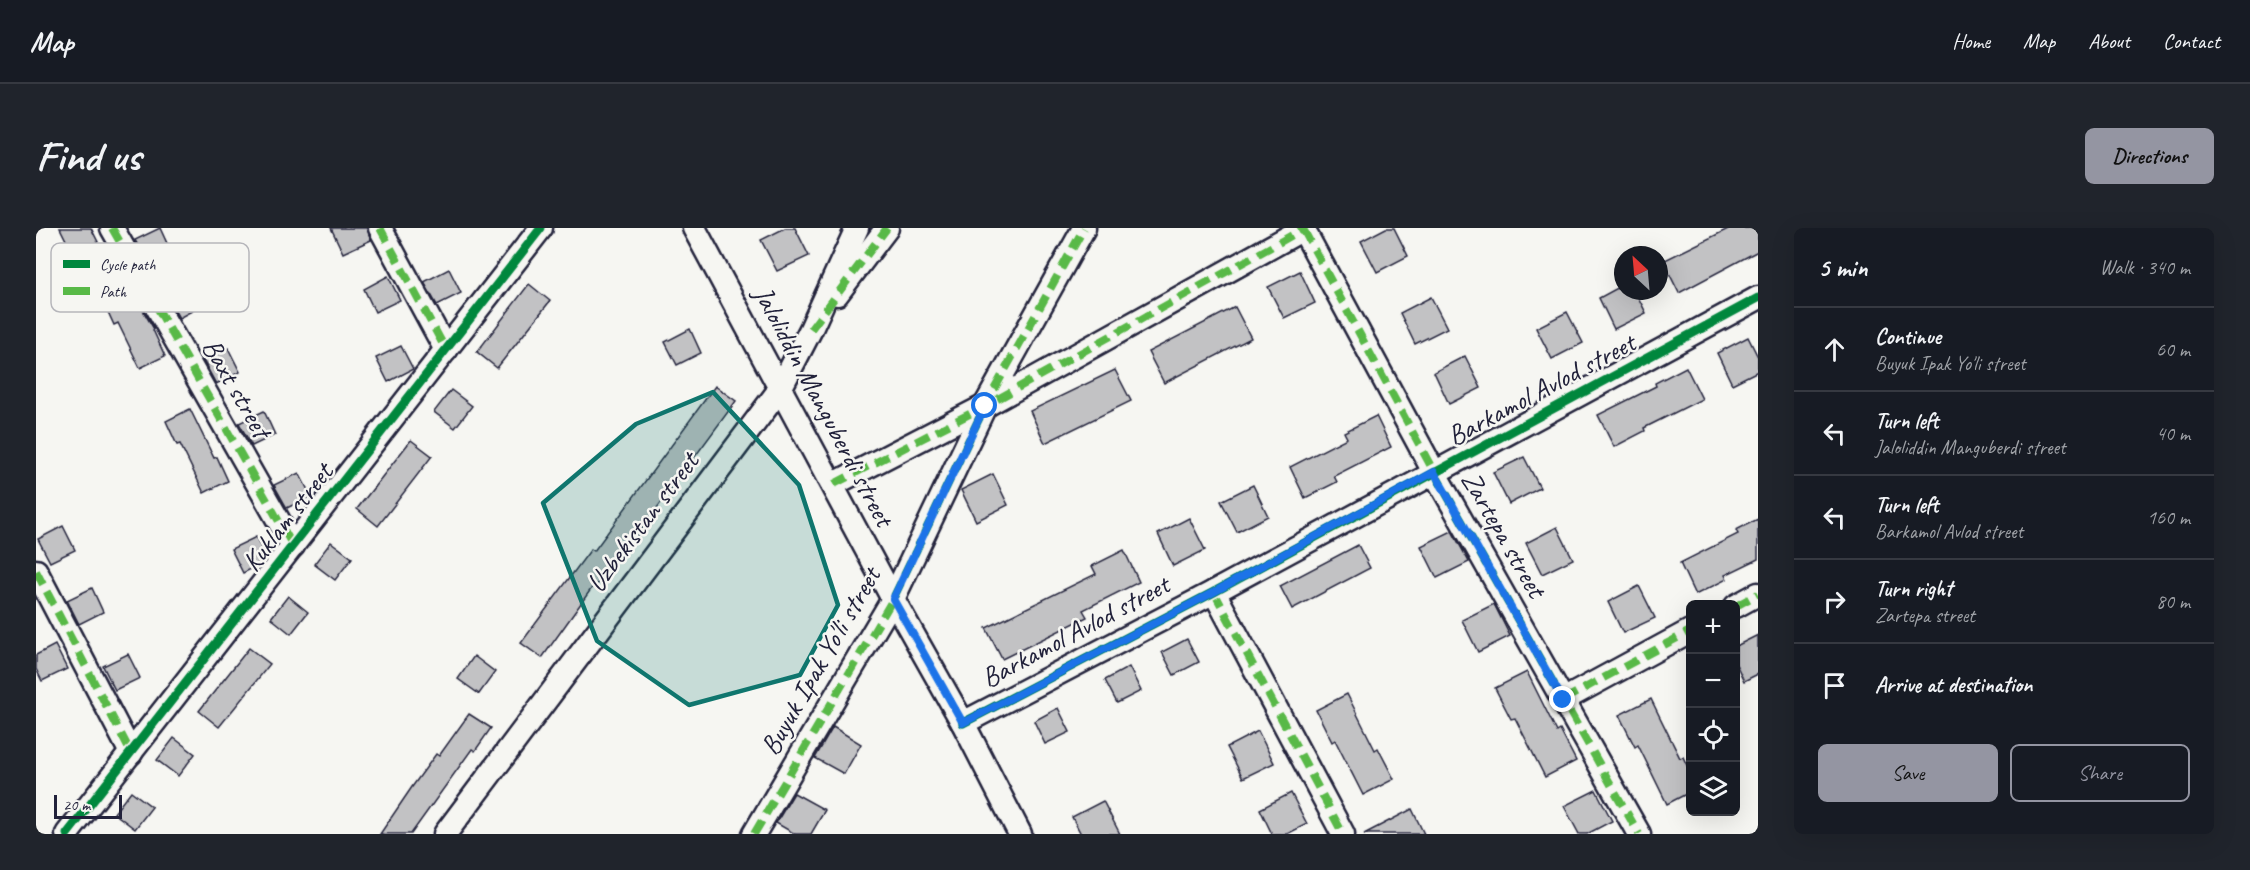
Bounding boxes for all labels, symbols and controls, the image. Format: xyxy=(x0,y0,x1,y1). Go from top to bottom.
text: Map xyxy=(30,24,73,59)
text: Home xyxy=(1952,28,1990,54)
text: Map xyxy=(2023,28,2055,54)
text: About xyxy=(2088,28,2130,54)
text: Contact xyxy=(2163,28,2220,54)
button: Directions xyxy=(2085,128,2214,184)
text: Find us xyxy=(36,130,141,183)
legend xyxy=(51,243,249,312)
north arrow xyxy=(1614,246,1668,300)
text: 5 min xyxy=(1818,251,1867,284)
text: Cycle path xyxy=(100,255,156,275)
text: Walk · 340 m xyxy=(2100,255,2190,280)
street label: Jaloliddin Manguberdi street xyxy=(745,278,903,534)
text: Path xyxy=(100,282,127,302)
text: Continue xyxy=(1875,323,1941,351)
street label: Barkamol Avlod street xyxy=(1441,324,1643,453)
street label: Baxt street xyxy=(195,332,281,447)
icon: ahead xyxy=(1818,333,1851,366)
text: 60 m xyxy=(2156,337,2190,362)
text: Buyuk Ipak Yo'li street xyxy=(1875,351,2026,376)
route start xyxy=(971,392,997,418)
text: Turn left xyxy=(1875,407,1939,435)
icon: left xyxy=(1818,417,1851,450)
text: 40 m xyxy=(2156,421,2190,446)
text: Jaloliddin Manguberdi street xyxy=(1875,435,2066,460)
street label: Uzbekistan street xyxy=(578,443,708,599)
street label: Kuklam street xyxy=(234,454,342,578)
street label: Zartepa street xyxy=(1454,465,1556,606)
text: Turn left xyxy=(1875,491,1939,519)
icon: left xyxy=(1818,501,1851,534)
text: 160 m xyxy=(2147,505,2190,530)
text: Barkamol Avlod street xyxy=(1875,519,2023,544)
street label: Buyuk Ipak Yo'li street xyxy=(752,559,889,761)
street label: Barkamol Avlod street xyxy=(975,566,1177,695)
text: Turn right xyxy=(1875,575,1952,603)
icon: right xyxy=(1818,585,1851,618)
text: 80 m xyxy=(2156,589,2190,614)
map controls xyxy=(1686,600,1740,816)
button: + xyxy=(1686,600,1740,654)
text: Zartepa street xyxy=(1875,603,1975,628)
button: − xyxy=(1686,654,1740,708)
icon: arrive xyxy=(1818,669,1851,702)
text: Arrive at destination xyxy=(1875,671,2032,699)
route end xyxy=(1549,686,1575,712)
button: locate xyxy=(1686,708,1740,762)
button: Save xyxy=(1818,744,1998,802)
button: Share xyxy=(2010,744,2190,802)
button: layers xyxy=(1686,762,1740,816)
scale bar xyxy=(54,792,122,820)
text: 20 m xyxy=(63,795,90,815)

